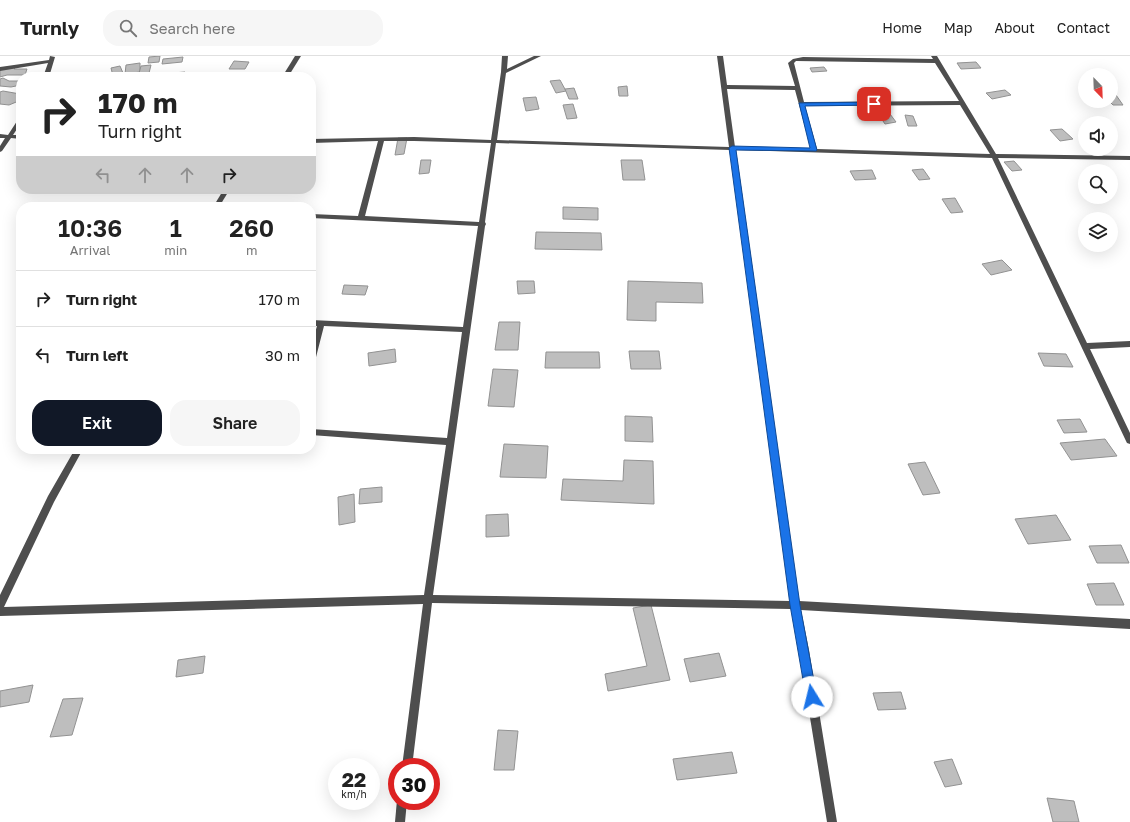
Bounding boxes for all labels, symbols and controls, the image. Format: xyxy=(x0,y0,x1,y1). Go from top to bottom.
search box xyxy=(103,10,383,46)
text: Turnly xyxy=(20,16,79,39)
icon: search xyxy=(117,17,139,39)
text: Search here xyxy=(149,19,235,37)
text: Home xyxy=(882,19,922,36)
text: Map xyxy=(944,19,972,36)
text: About xyxy=(994,19,1035,36)
text: Contact xyxy=(1057,19,1110,36)
north arrow xyxy=(1078,68,1118,108)
map controls xyxy=(1078,68,1118,252)
text: 170 m xyxy=(98,86,177,119)
pin xyxy=(857,87,891,121)
icon: right xyxy=(32,88,84,140)
icon: arrive xyxy=(863,93,885,115)
button: sound xyxy=(1078,116,1118,156)
text: Turn right xyxy=(98,120,182,142)
icon: left xyxy=(92,164,114,186)
icon: ahead xyxy=(134,164,156,186)
icon: ahead xyxy=(176,164,198,186)
icon: right xyxy=(218,164,240,186)
button: search xyxy=(1078,164,1118,204)
button: layers xyxy=(1078,212,1118,252)
text: 10:36 xyxy=(58,213,122,242)
text: 1 xyxy=(170,213,182,242)
text: 260 xyxy=(229,213,274,242)
text: Arrival xyxy=(70,242,111,258)
text: min xyxy=(164,242,187,258)
text: m xyxy=(246,242,257,258)
icon: right xyxy=(32,288,54,310)
text: Turn right xyxy=(66,290,137,308)
text: 170 m xyxy=(258,290,300,308)
icon: left xyxy=(32,344,54,366)
text: Turn left xyxy=(66,346,128,364)
text: 30 m xyxy=(265,346,300,364)
button: Exit xyxy=(32,400,162,446)
button: Share xyxy=(170,400,300,446)
position arrow xyxy=(791,676,833,718)
speed limit sign: 30 xyxy=(388,758,440,810)
text: 22 xyxy=(342,767,366,791)
text: km/h xyxy=(341,788,367,800)

